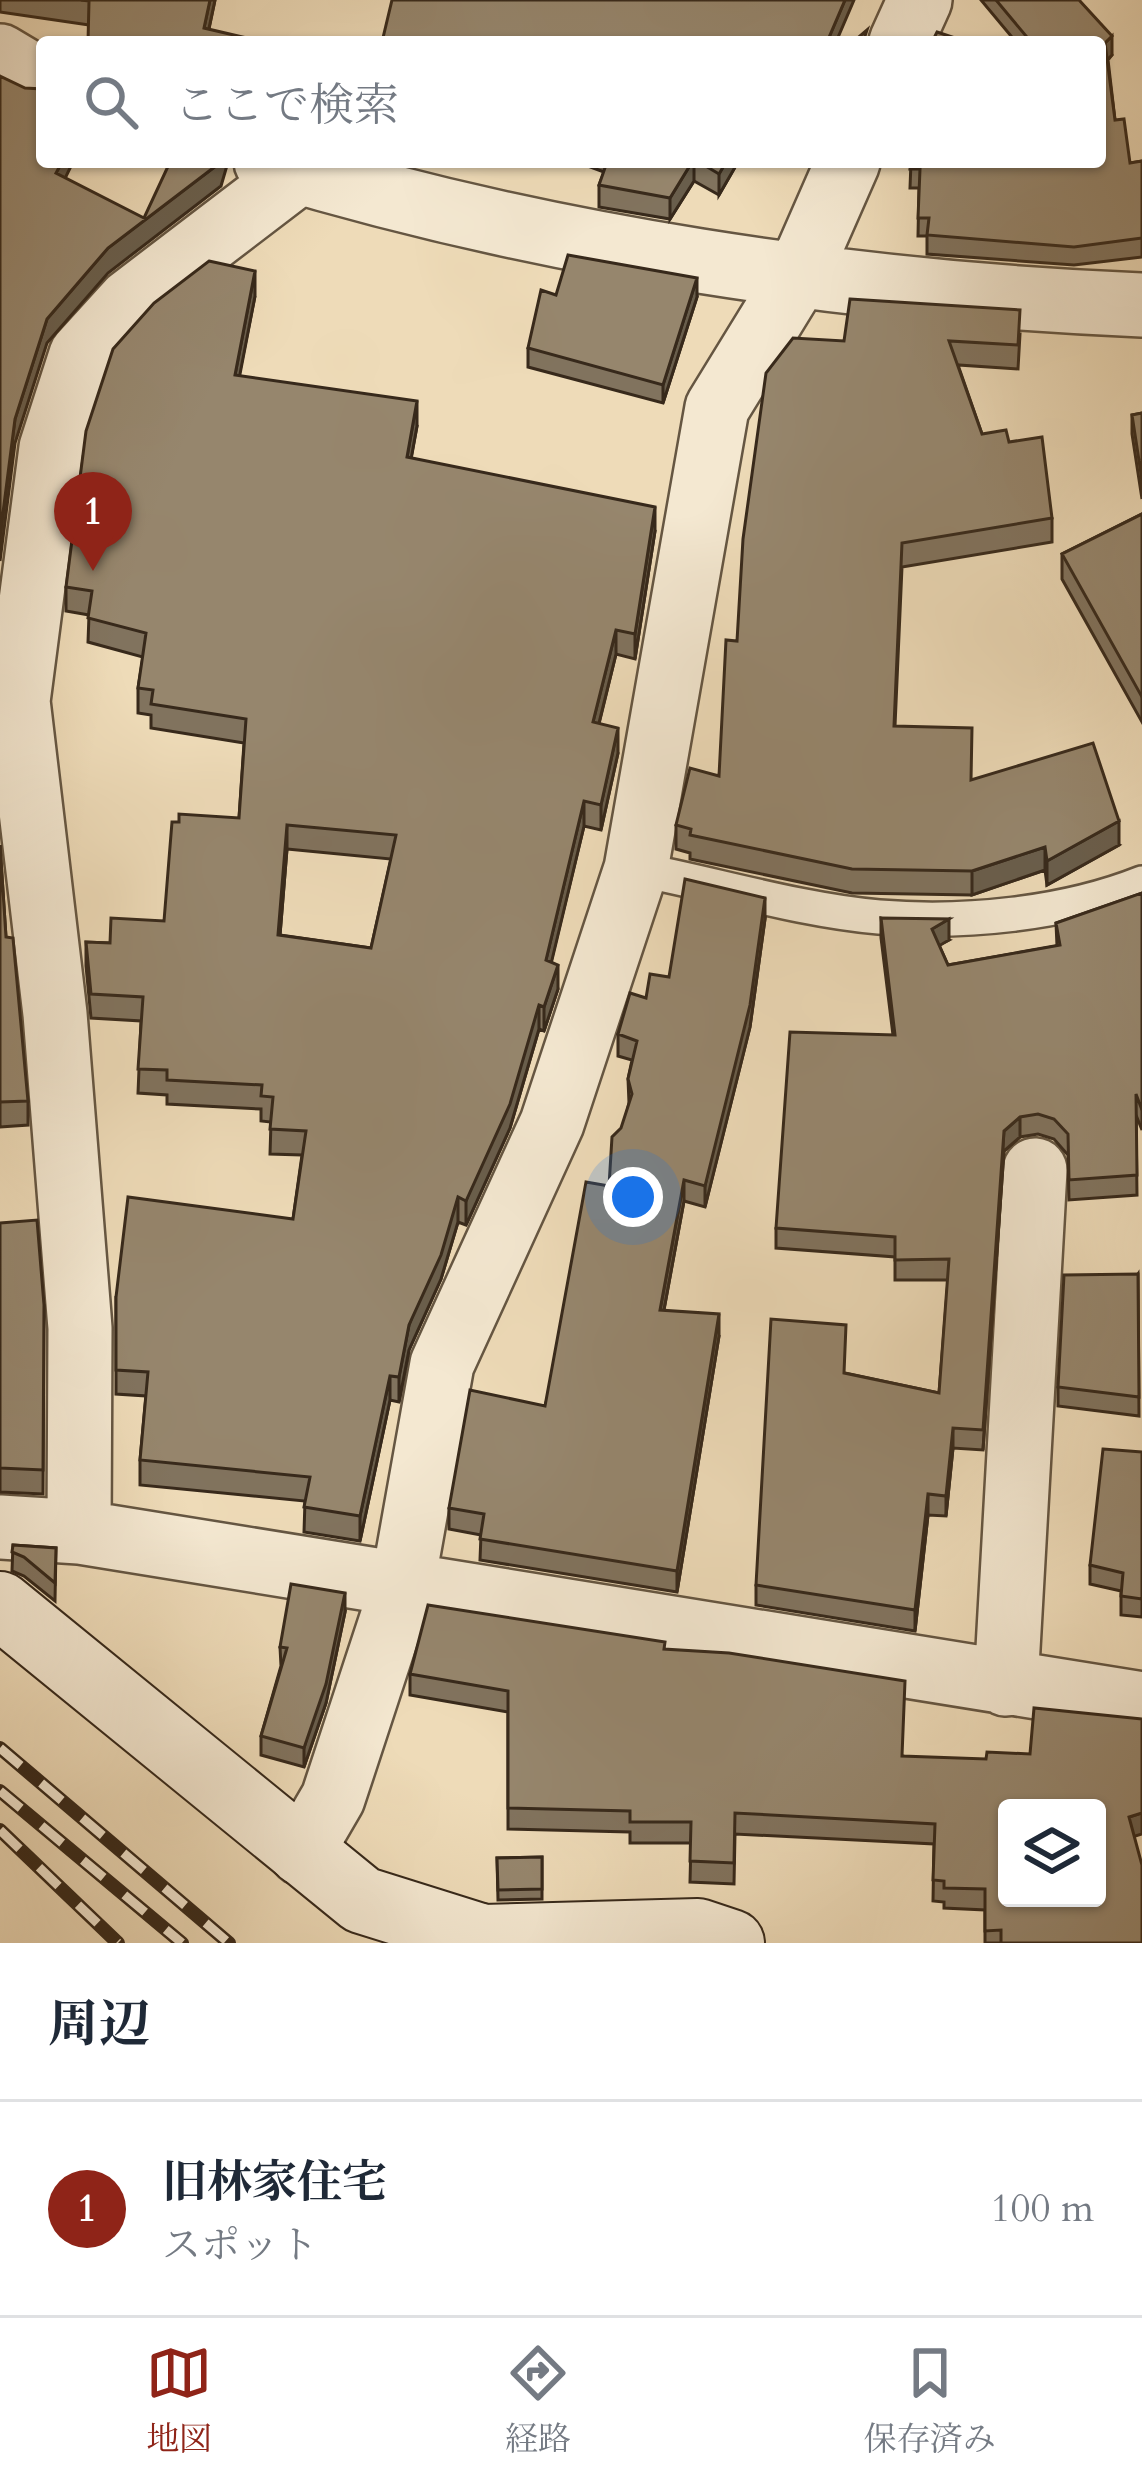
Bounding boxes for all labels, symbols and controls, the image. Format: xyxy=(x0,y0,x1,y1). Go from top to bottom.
search box xyxy=(36,36,1106,168)
icon: search xyxy=(78,69,144,135)
text: ここで検索 xyxy=(174,75,399,136)
pin: 1 xyxy=(54,472,132,571)
your location xyxy=(603,1167,663,1227)
map controls xyxy=(998,1799,1106,1907)
button: layers xyxy=(998,1799,1106,1907)
text: 周辺 xyxy=(48,1990,150,2060)
text: 旧林家住宅 xyxy=(162,2152,387,2213)
text: 1 xyxy=(77,2182,97,2235)
text: 100 m xyxy=(991,2182,1094,2235)
text: スポット xyxy=(162,2219,318,2272)
tab: 地図 xyxy=(146,2340,212,2462)
tab: 経路 xyxy=(505,2340,571,2462)
tab: 保存済み xyxy=(864,2340,996,2462)

